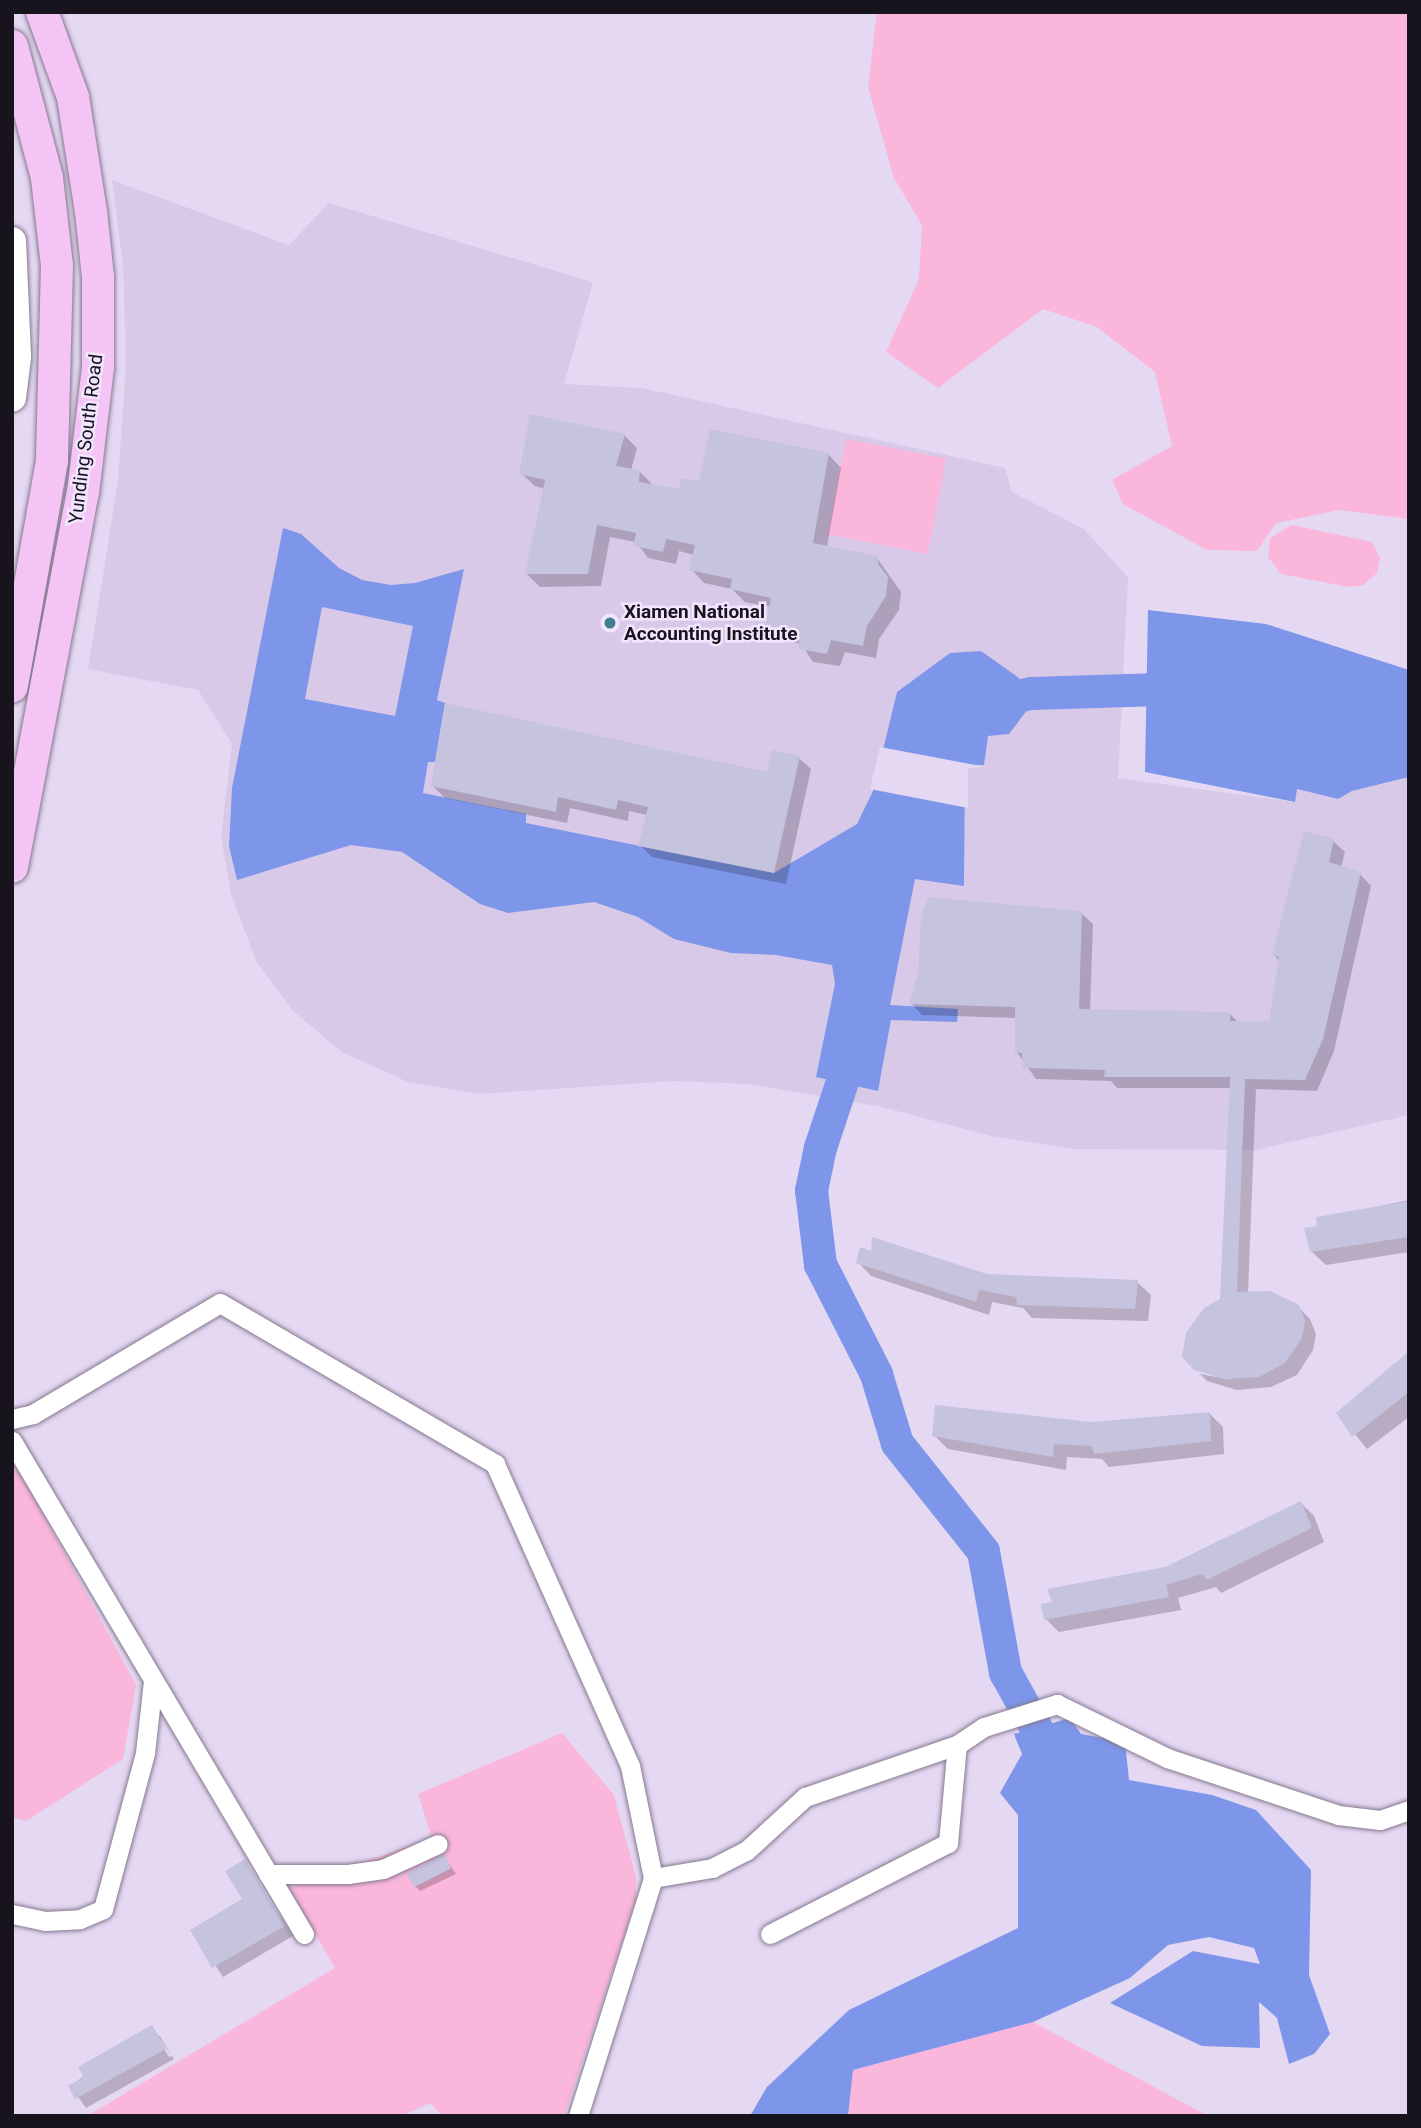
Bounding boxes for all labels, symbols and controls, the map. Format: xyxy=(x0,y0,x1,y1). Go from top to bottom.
street label: Yunding South Road xyxy=(64,353,108,525)
place label: Xiamen National Accounting Institute xyxy=(624,601,797,645)
marker: Xiamen National Accounting Institute xyxy=(602,615,618,631)

